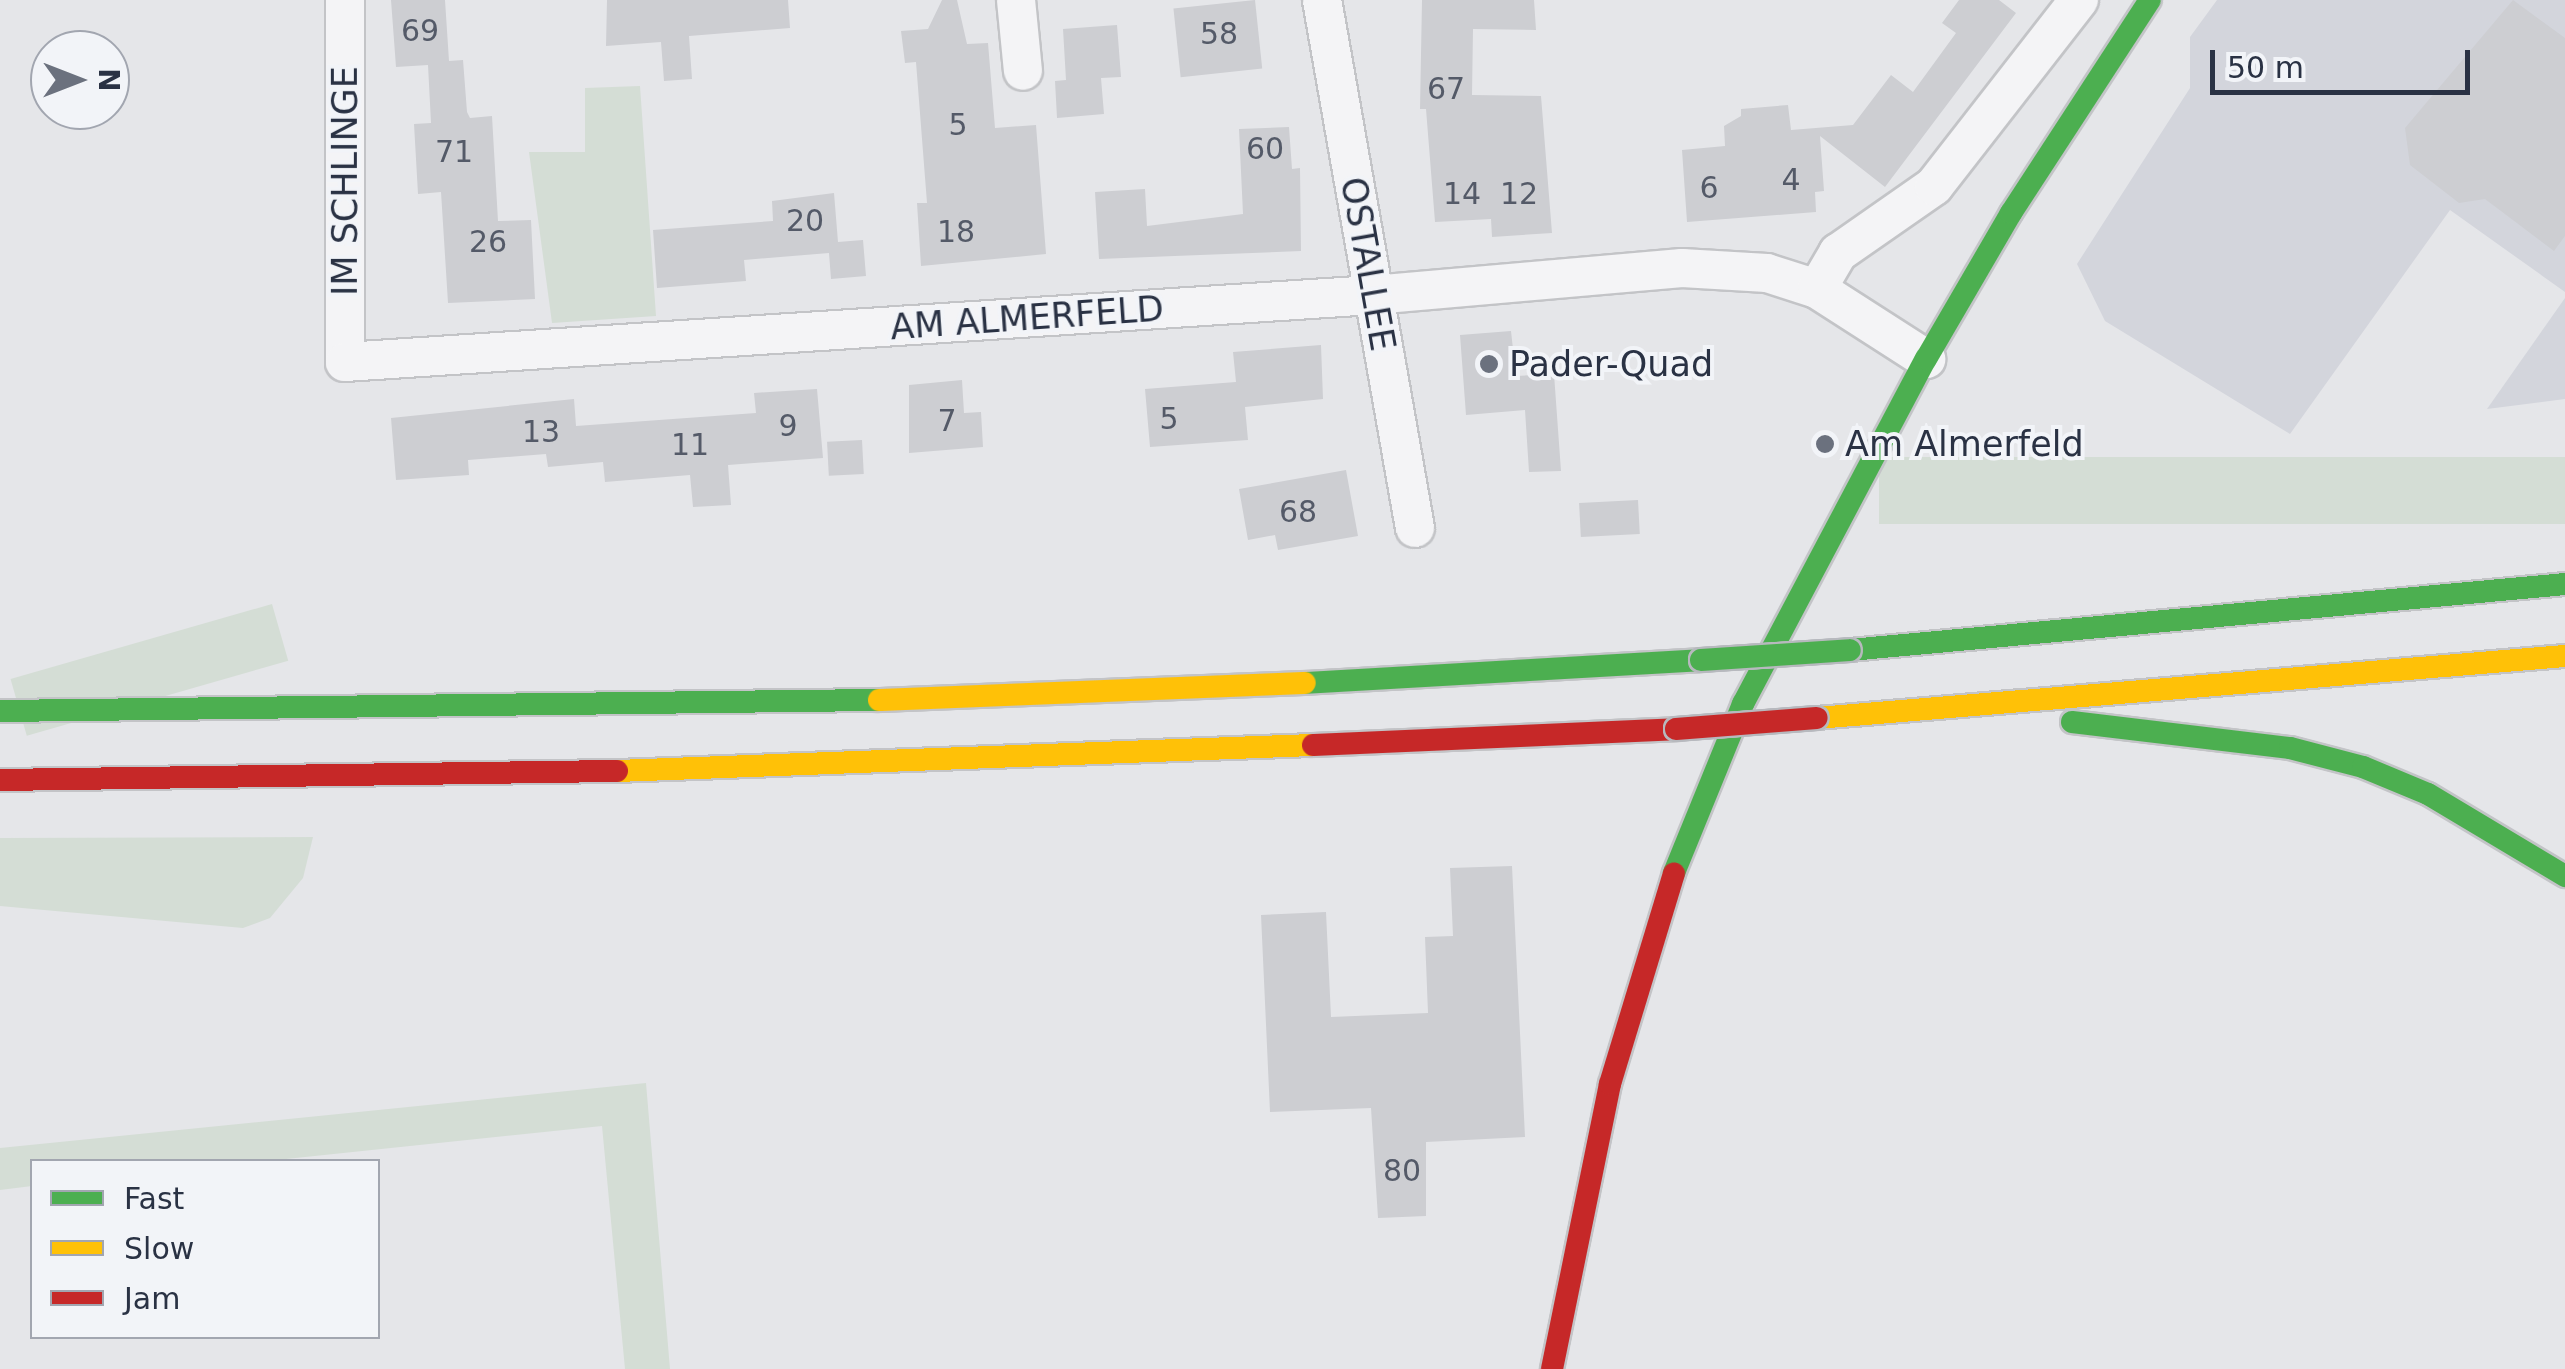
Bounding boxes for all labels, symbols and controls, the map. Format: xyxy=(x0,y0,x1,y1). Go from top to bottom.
house number: 69 xyxy=(401,13,439,49)
house number: 58 xyxy=(1200,16,1238,52)
north arrow xyxy=(30,30,130,130)
scale bar xyxy=(2215,30,2475,92)
text: 50 m xyxy=(2227,50,2304,85)
street label: IM SCHLINGE xyxy=(324,66,366,296)
text: N xyxy=(92,68,125,92)
house number: 67 xyxy=(1427,71,1465,107)
house number: 5 xyxy=(948,107,968,143)
house number: 60 xyxy=(1246,131,1284,167)
house number: 71 xyxy=(435,134,473,170)
house number: 4 xyxy=(1781,162,1801,198)
house number: 6 xyxy=(1699,170,1719,206)
street label: OSTALLEE xyxy=(1332,174,1404,354)
house number: 14 xyxy=(1443,176,1481,212)
house number: 12 xyxy=(1500,176,1538,212)
house number: 20 xyxy=(786,203,824,239)
house number: 18 xyxy=(937,214,975,250)
house number: 26 xyxy=(469,224,507,260)
street label: AM ALMERFELD xyxy=(889,287,1165,349)
place label: Pader-Quad xyxy=(1509,343,1713,385)
marker: Pader-Quad xyxy=(1478,353,1500,375)
house number: 5 xyxy=(1159,401,1179,437)
house number: 7 xyxy=(937,403,957,439)
house number: 9 xyxy=(778,408,798,444)
house number: 13 xyxy=(522,414,560,450)
place label: Am Almerfeld xyxy=(1845,423,2084,465)
house number: 11 xyxy=(671,427,709,463)
marker: Am Almerfeld xyxy=(1814,433,1836,455)
house number: 68 xyxy=(1279,494,1317,530)
house number: 80 xyxy=(1383,1153,1421,1189)
legend xyxy=(30,1159,380,1339)
text: Fast xyxy=(124,1181,184,1216)
text: Slow xyxy=(124,1231,194,1266)
text: Jam xyxy=(124,1281,180,1316)

